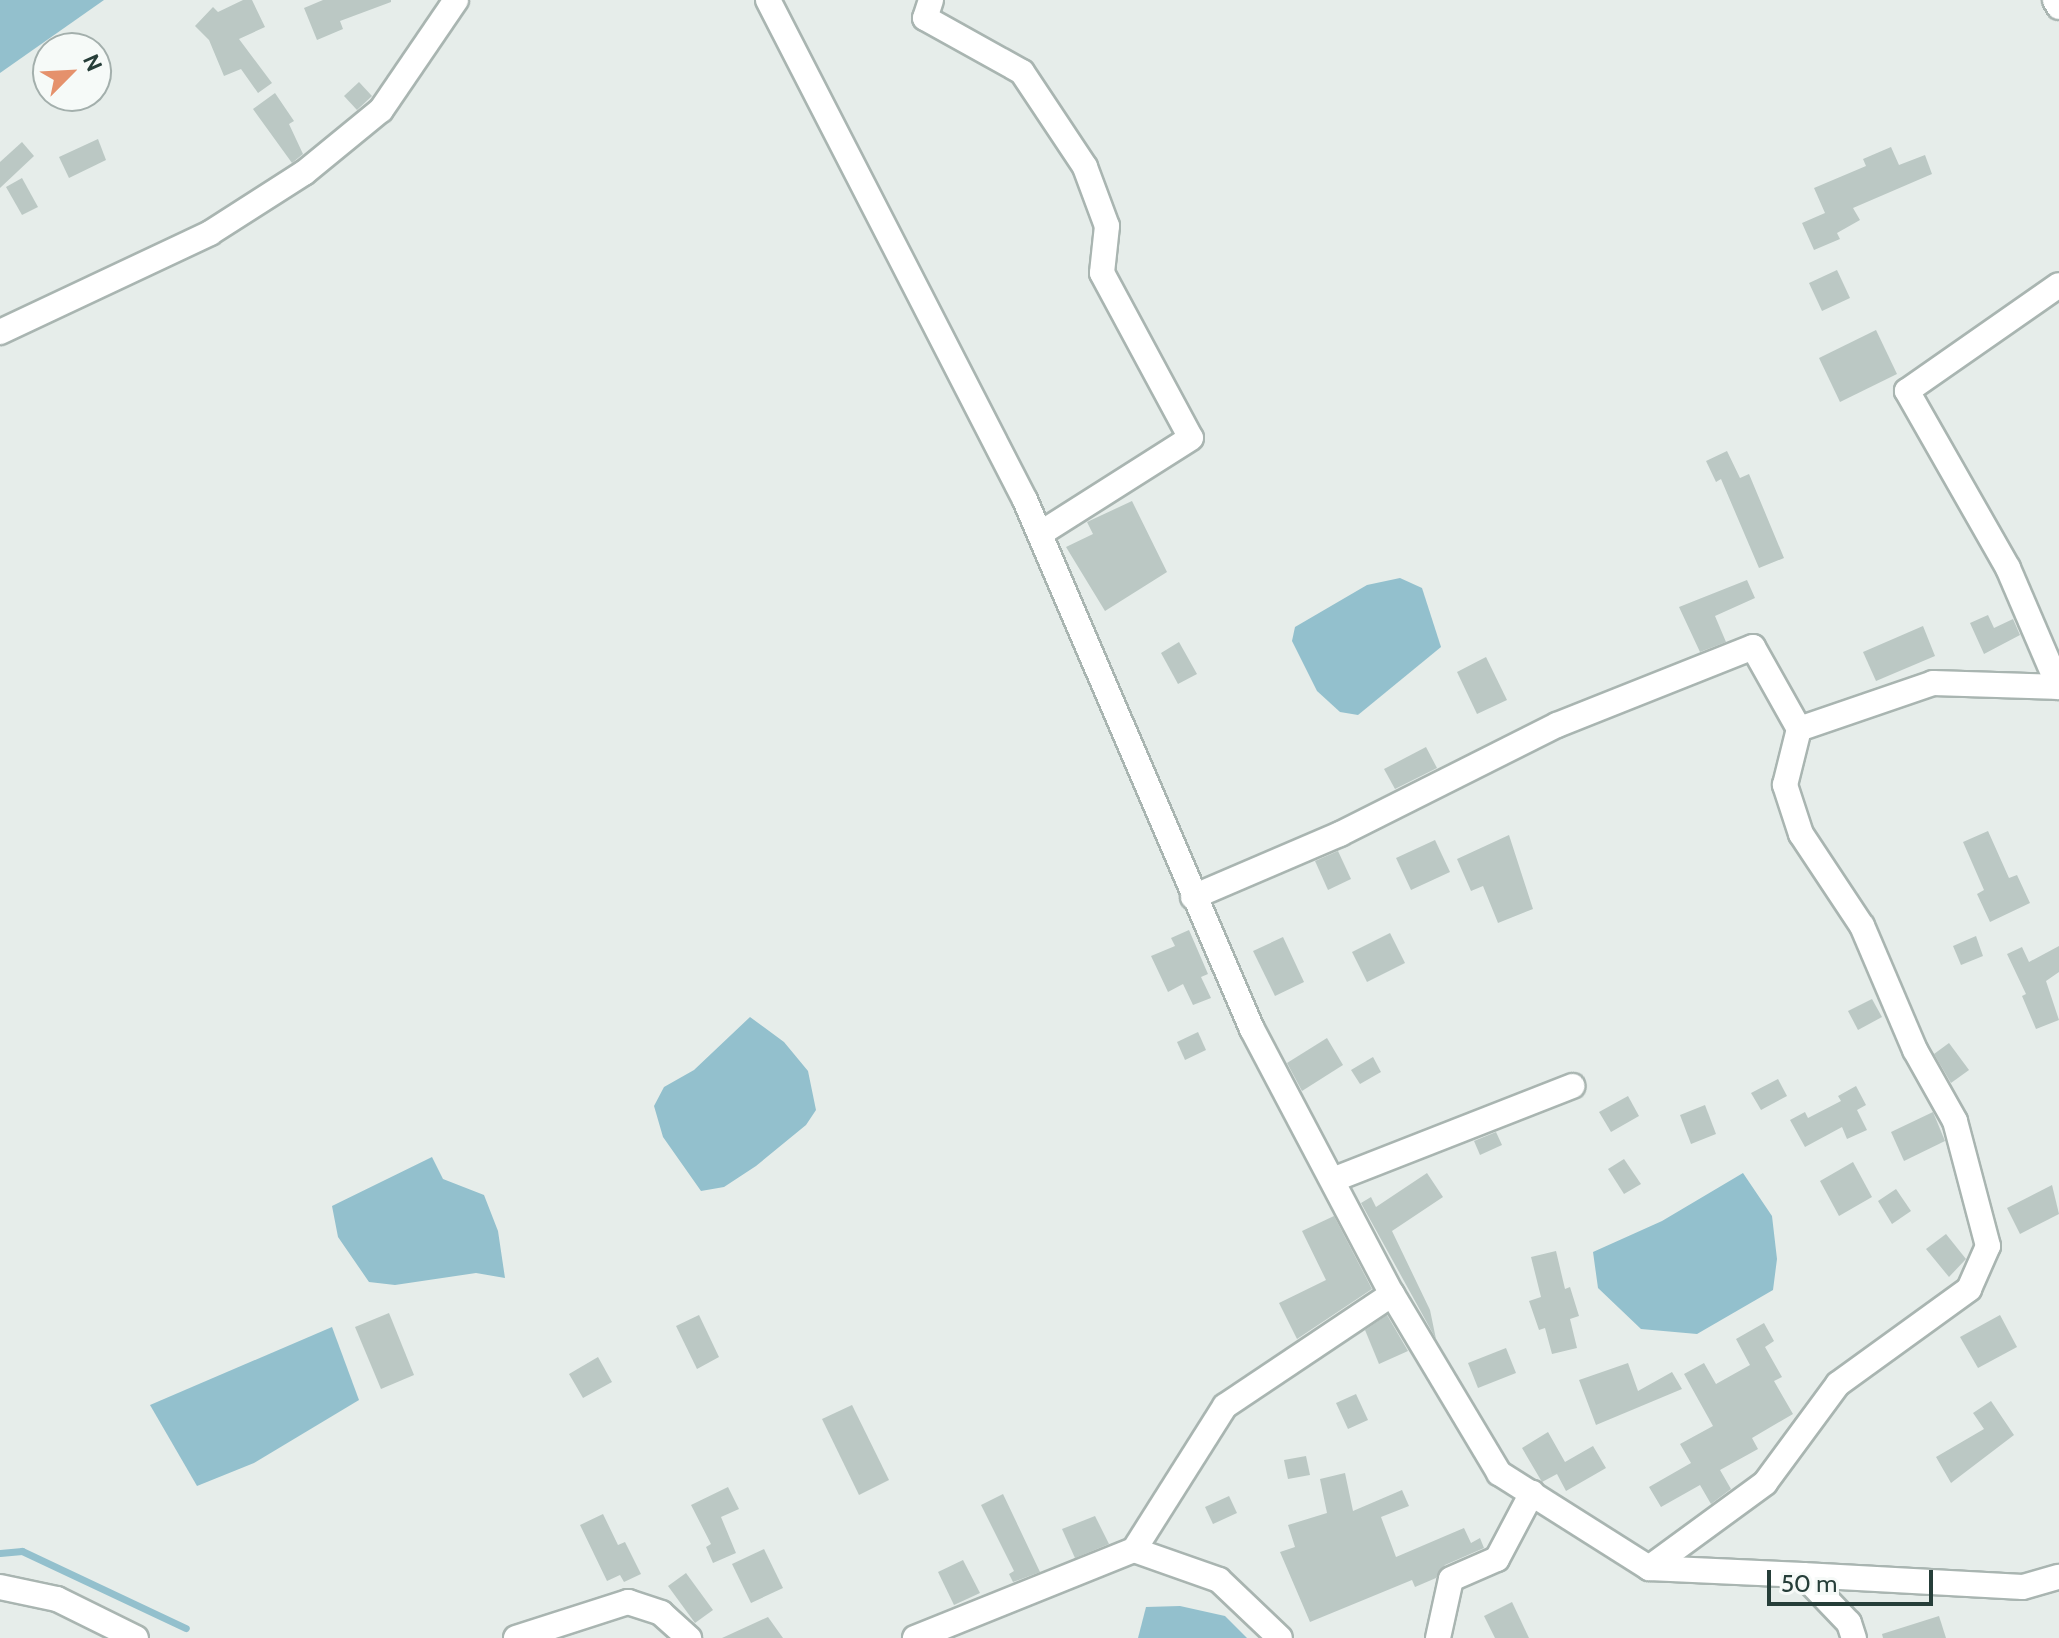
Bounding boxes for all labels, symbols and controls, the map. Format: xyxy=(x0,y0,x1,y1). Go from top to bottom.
north arrow xyxy=(32,32,112,112)
text: N xyxy=(77,50,108,75)
scale bar xyxy=(1771,1554,1937,1604)
text: 50 m xyxy=(1781,1569,1837,1598)

